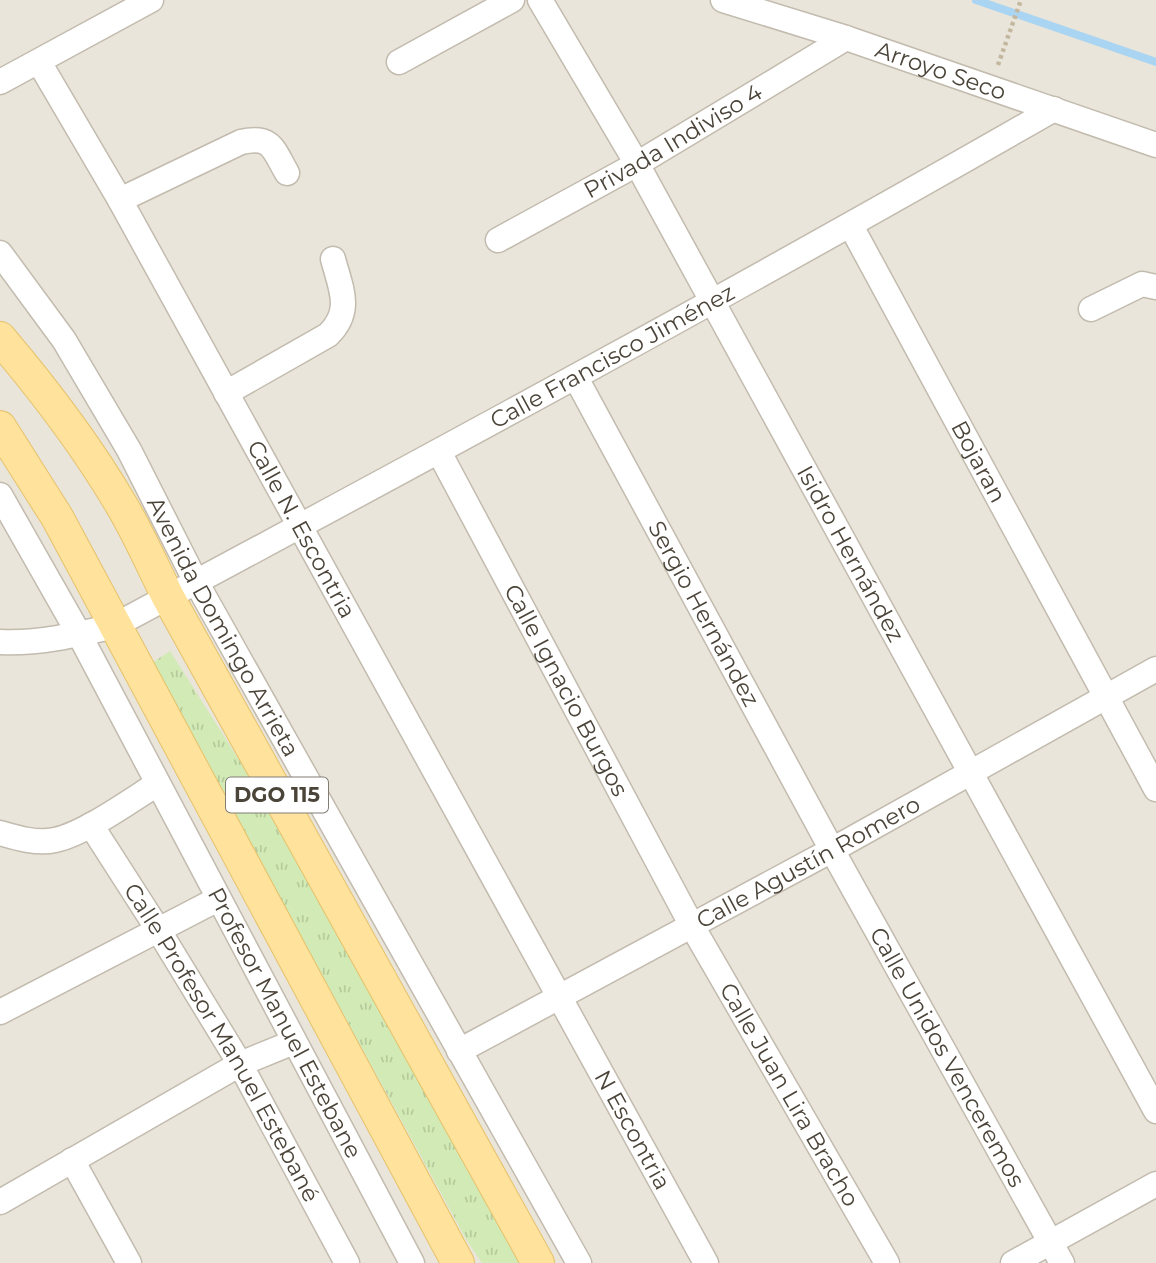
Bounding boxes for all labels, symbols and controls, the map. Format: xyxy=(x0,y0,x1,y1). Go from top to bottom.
street label: Arroyo Seco xyxy=(872,35,1010,106)
street label: Privada Indiviso 4 xyxy=(579,78,767,204)
street label: Calle Francisco Jiménez xyxy=(485,278,739,434)
street label: Bojaran xyxy=(945,416,1012,507)
street label: Calle N. Escontria xyxy=(241,435,362,623)
street label: Isidro Hernández xyxy=(791,461,910,647)
street label: Avenida Domingo Arrieta xyxy=(141,492,305,762)
street label: Sergio Hernández xyxy=(642,516,765,711)
street label: Calle Ignacio Burgos xyxy=(498,579,634,801)
road number: DGO 115 xyxy=(226,778,328,812)
street label: Calle Agustín Romero xyxy=(691,790,925,934)
street label: Calle Profesor Manuel Estebané xyxy=(118,878,326,1207)
street label: Profesor Manuel Estebane xyxy=(202,883,368,1163)
street label: Calle Unidos Venceremos xyxy=(864,922,1031,1192)
street label: Calle Juan Lira Bracho xyxy=(714,978,865,1211)
street label: N Escontria xyxy=(589,1065,677,1195)

